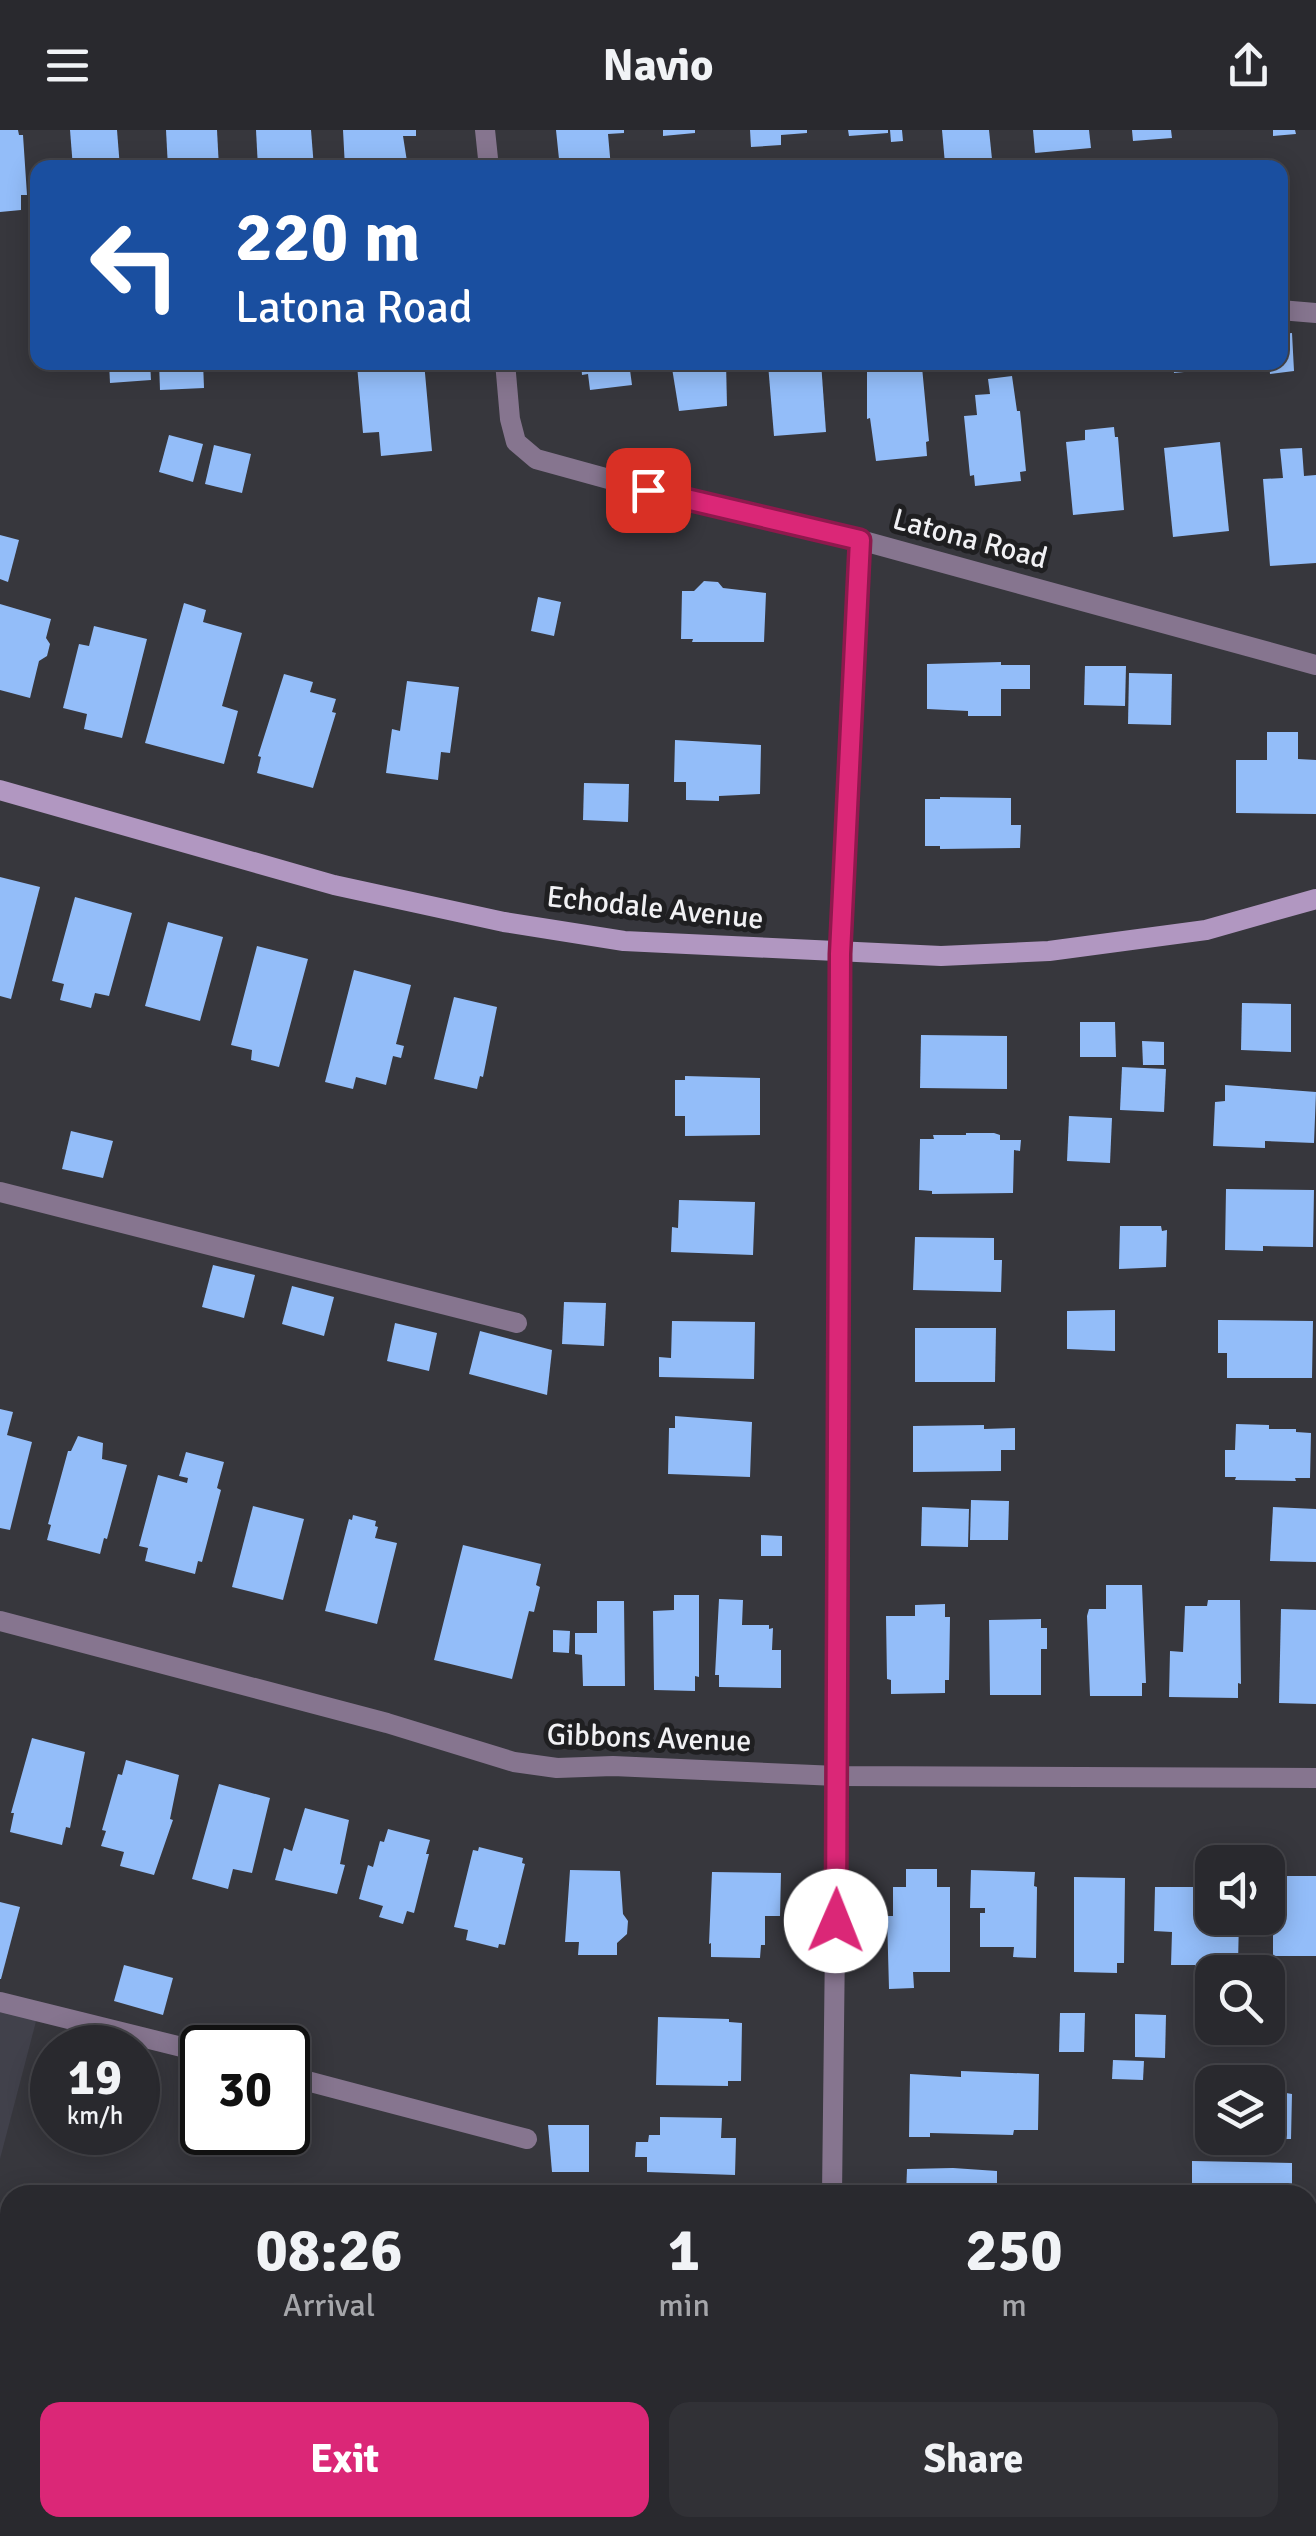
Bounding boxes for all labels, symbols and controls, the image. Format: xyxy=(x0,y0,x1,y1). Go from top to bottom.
icon: menu xyxy=(40,38,95,93)
text: Navio xyxy=(602,38,714,93)
icon: share xyxy=(1221,38,1276,93)
text: 220 m xyxy=(235,194,420,280)
icon: left xyxy=(70,200,200,330)
text: Latona Road xyxy=(235,280,473,335)
pin xyxy=(606,448,691,533)
icon: arrive xyxy=(621,463,676,518)
street label: Latona Road xyxy=(889,501,1051,577)
street label: Echodale Avenue xyxy=(545,878,765,938)
street label: Gibbons Avenue xyxy=(546,1716,752,1760)
map controls xyxy=(1195,1845,1285,2155)
button: sound xyxy=(1195,1845,1285,1935)
position arrow xyxy=(784,1869,888,1973)
button: search xyxy=(1195,1955,1285,2045)
speed limit sign: 30 xyxy=(180,2025,310,2155)
text: 19 xyxy=(68,2047,122,2109)
button: layers xyxy=(1195,2065,1285,2155)
text: km/h xyxy=(67,2100,123,2131)
text: 08:26 xyxy=(255,2214,403,2288)
text: 1 xyxy=(668,2214,700,2288)
text: 250 xyxy=(965,2214,1063,2288)
text: Arrival xyxy=(283,2286,375,2325)
text: min xyxy=(658,2286,710,2325)
text: m xyxy=(1001,2286,1027,2325)
button: Exit xyxy=(40,2402,649,2517)
button: Share xyxy=(669,2402,1278,2517)

